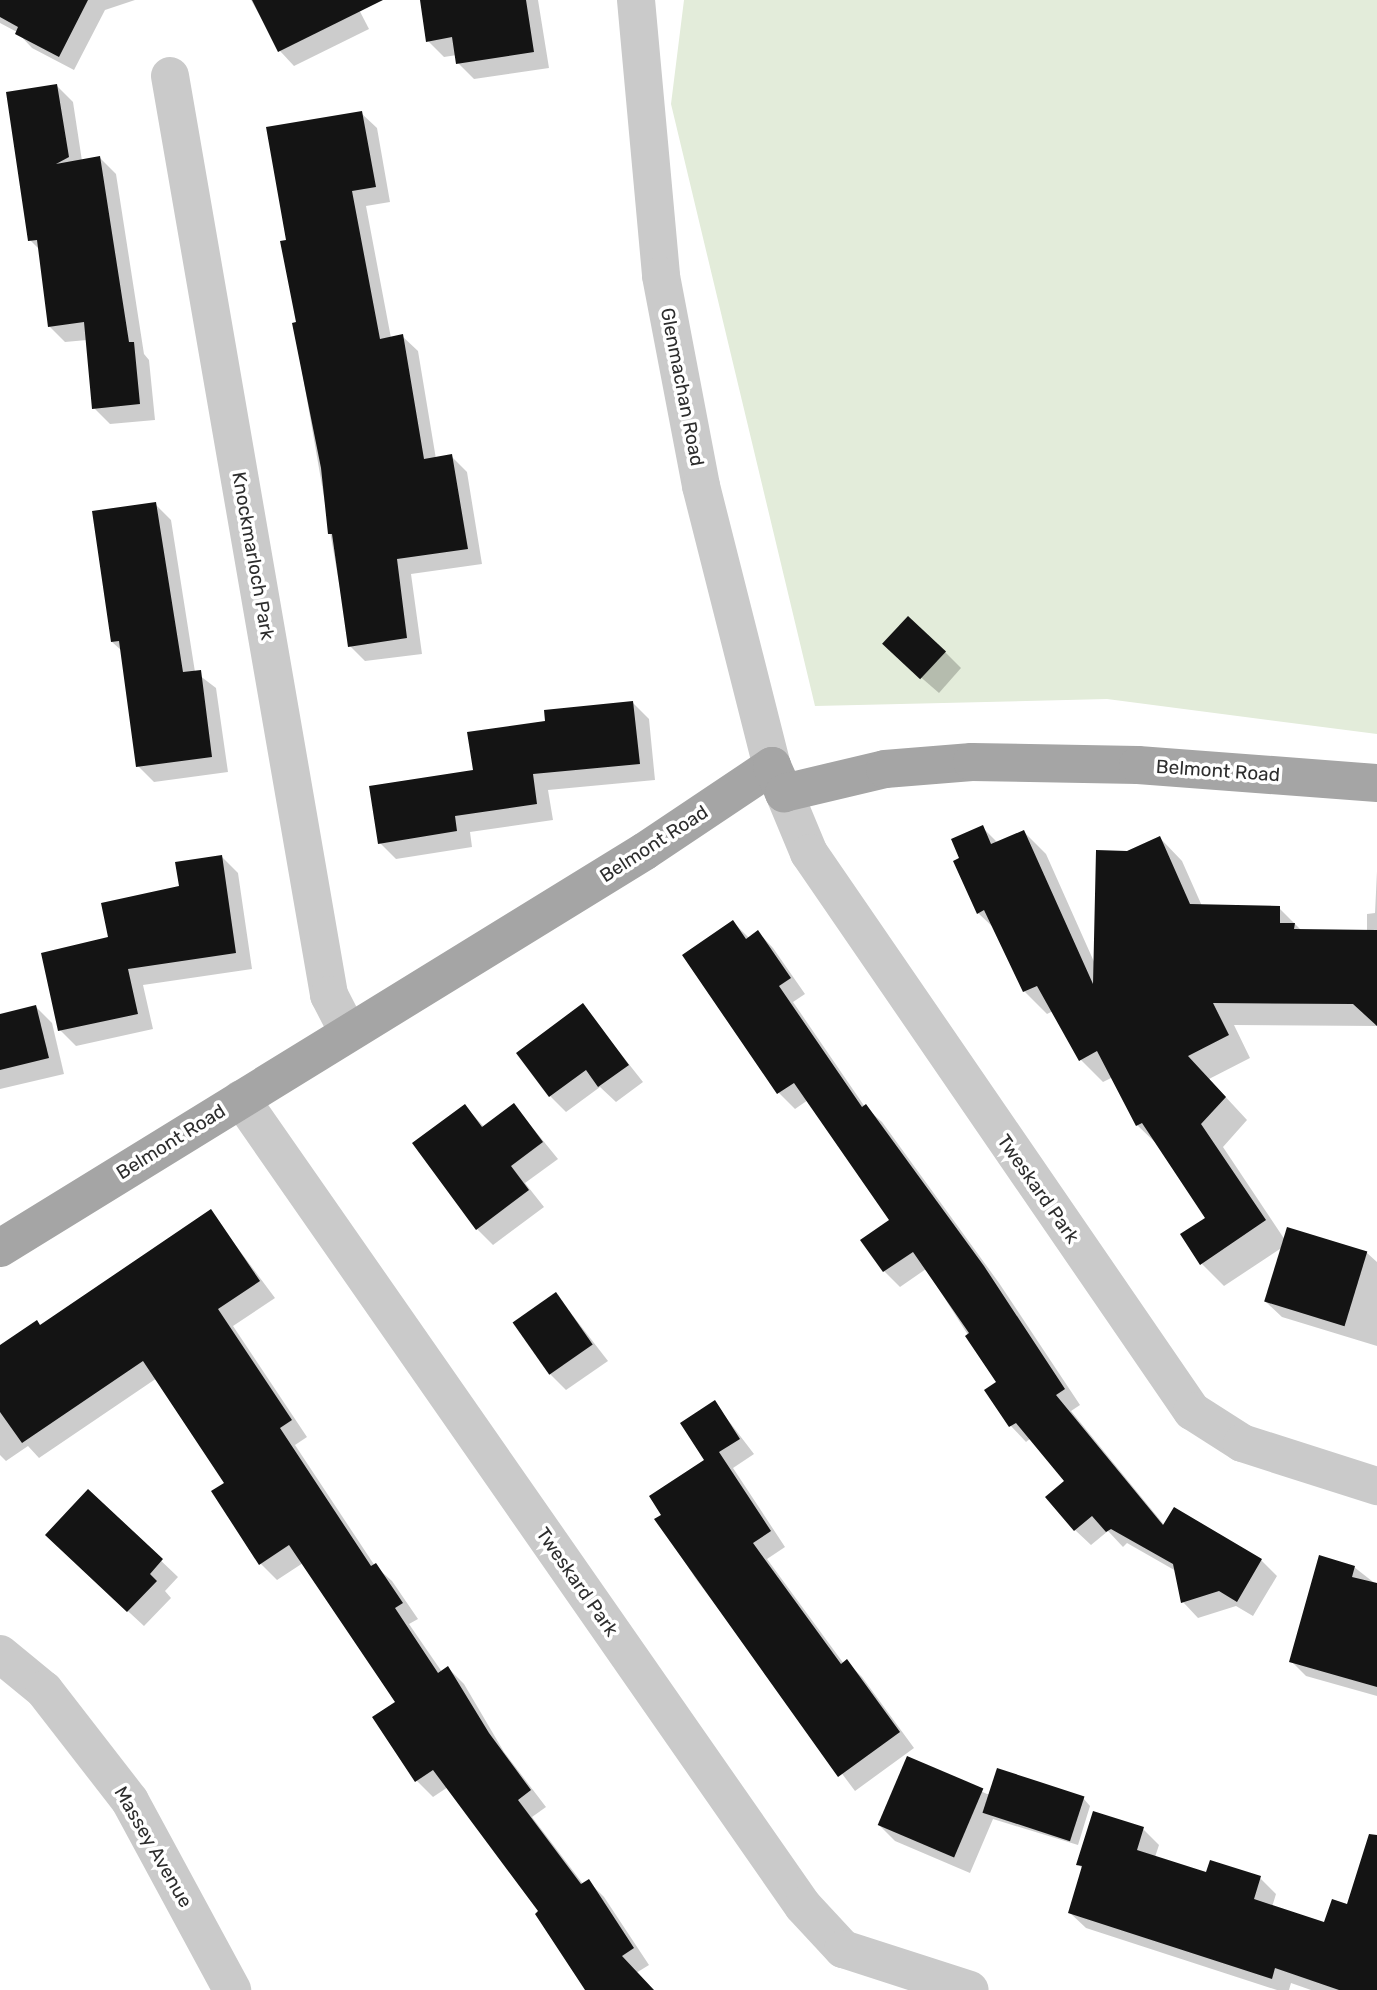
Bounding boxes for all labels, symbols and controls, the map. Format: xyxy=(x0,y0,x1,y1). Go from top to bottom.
street label: Glenmachan Road xyxy=(655,306,709,468)
street label: Knockmarloch Park xyxy=(227,470,279,642)
street label: Belmont Road xyxy=(1155,755,1281,787)
street label: Belmont Road xyxy=(596,801,712,887)
street label: Belmont Road xyxy=(112,1099,230,1185)
street label: Tweskard Park xyxy=(992,1130,1084,1248)
street label: Tweskard Park xyxy=(531,1523,623,1641)
street label: Massey Avenue xyxy=(109,1782,197,1912)

